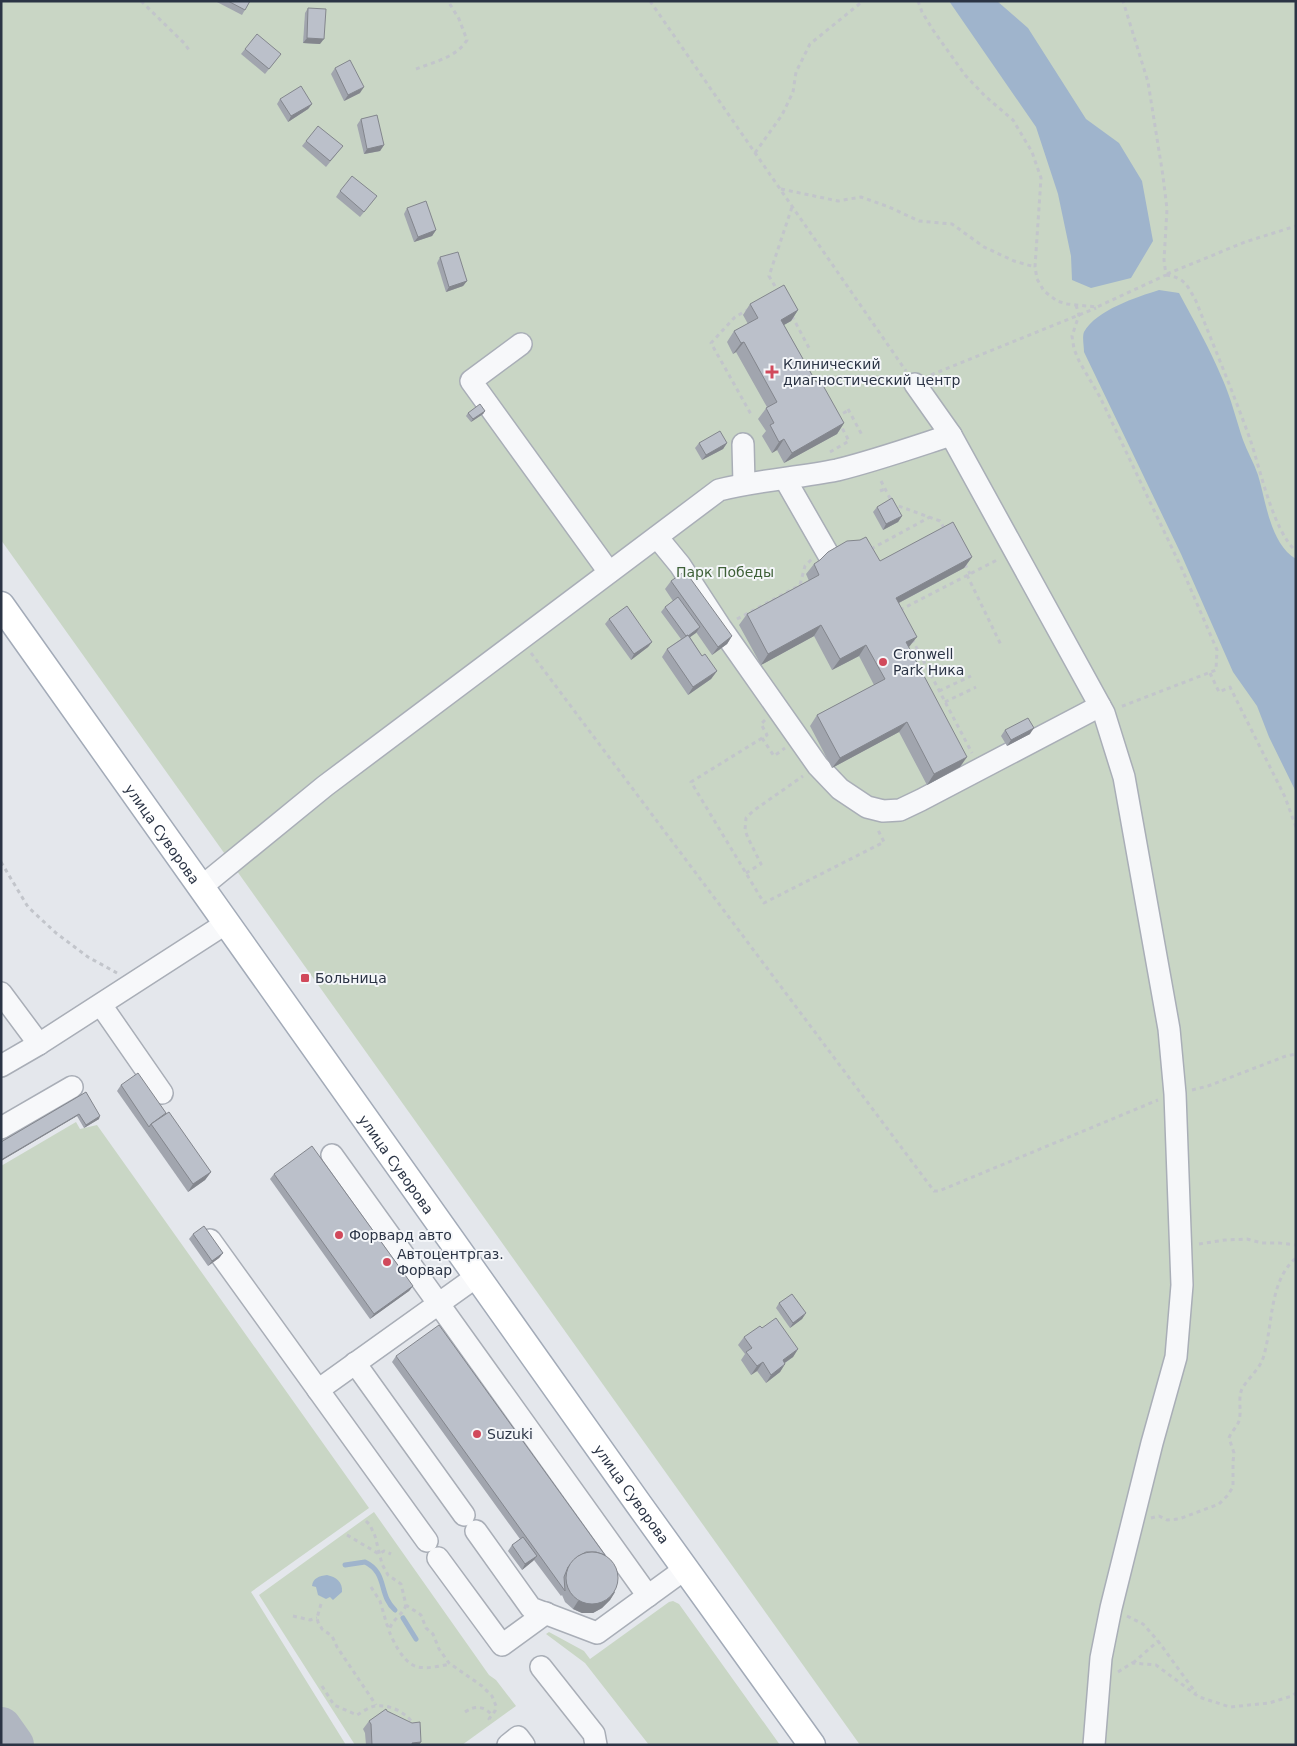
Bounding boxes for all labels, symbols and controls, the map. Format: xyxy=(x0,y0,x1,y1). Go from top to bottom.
place label: Клинический диагностический центр xyxy=(783,356,961,388)
marker: Клинический диагностический центр xyxy=(765,365,779,379)
park label: Парк Победы xyxy=(676,564,774,580)
place label: Cronwell Park Ника xyxy=(893,646,964,678)
marker: Cronwell Park Ника xyxy=(877,656,889,668)
street label: улица Суворова xyxy=(122,781,203,887)
place label: Больница xyxy=(315,970,387,986)
marker: Больница xyxy=(299,972,311,984)
street label: улица Суворова xyxy=(355,1112,437,1217)
place label: Форвард авто xyxy=(349,1227,452,1243)
marker: Форвард авто xyxy=(333,1229,345,1241)
place label: Автоцентргаз. Форвар xyxy=(397,1246,504,1278)
marker: Автоцентргаз. Форвар xyxy=(381,1256,393,1268)
place label: Suzuki xyxy=(487,1426,533,1442)
marker: Suzuki xyxy=(471,1428,483,1440)
street label: улица Суворова xyxy=(591,1441,672,1547)

